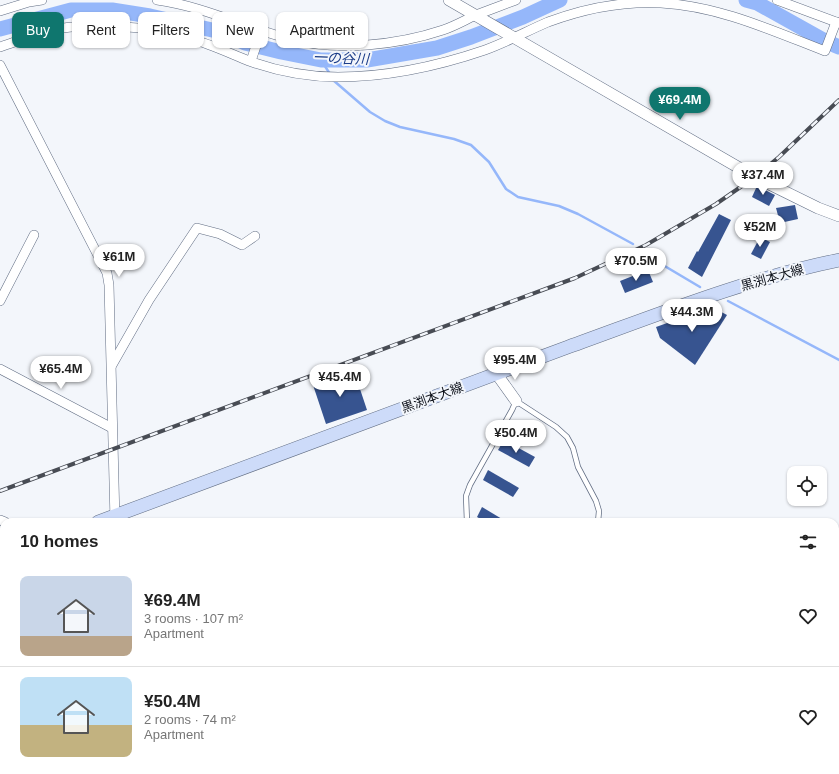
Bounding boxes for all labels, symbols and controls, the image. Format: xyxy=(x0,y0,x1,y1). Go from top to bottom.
chip: Buy xyxy=(12,12,64,48)
chip: Rent xyxy=(72,12,130,48)
chip: Filters xyxy=(138,12,204,48)
chip: New xyxy=(212,12,268,48)
chip: Apartment xyxy=(276,12,368,48)
water label: 一の谷川 xyxy=(313,49,371,67)
pin: ¥69.4M xyxy=(647,87,713,121)
text: ¥69.4M xyxy=(658,92,702,107)
pin: ¥37.4M xyxy=(730,162,796,196)
text: ¥37.4M xyxy=(741,167,785,182)
pin: ¥52M xyxy=(736,214,784,248)
text: ¥52M xyxy=(744,219,776,234)
pin: ¥61M xyxy=(95,244,143,278)
pin: ¥70.5M xyxy=(603,248,669,282)
text: ¥61M xyxy=(103,249,135,264)
text: ¥70.5M xyxy=(614,253,658,268)
street label: 黒渕本大線 xyxy=(739,261,805,294)
pin: ¥44.3M xyxy=(659,299,725,333)
text: ¥44.3M xyxy=(670,304,714,319)
pin: ¥95.4M xyxy=(482,347,548,381)
text: ¥95.4M xyxy=(493,352,537,367)
pin: ¥65.4M xyxy=(28,356,94,390)
text: ¥65.4M xyxy=(39,361,83,376)
pin: ¥45.4M xyxy=(307,364,373,398)
text: ¥45.4M xyxy=(318,369,362,384)
street label: 黒渕本大線 xyxy=(399,379,465,416)
pin: ¥50.4M xyxy=(483,420,549,454)
text: ¥50.4M xyxy=(494,425,538,440)
map controls xyxy=(787,466,827,506)
button: locate xyxy=(787,466,827,506)
icon: filters xyxy=(797,531,819,553)
text: 10 homes xyxy=(20,532,98,551)
text: ¥69.4M xyxy=(144,591,201,610)
icon: home xyxy=(52,592,100,640)
icon: heart xyxy=(797,605,819,627)
text: 3 rooms · 107 m² xyxy=(144,611,243,626)
text: Apartment xyxy=(144,626,204,641)
text: ¥50.4M xyxy=(144,692,201,711)
icon: home xyxy=(52,693,100,741)
icon: heart xyxy=(797,706,819,728)
text: 2 rooms · 74 m² xyxy=(144,712,236,727)
text: Apartment xyxy=(144,727,204,742)

